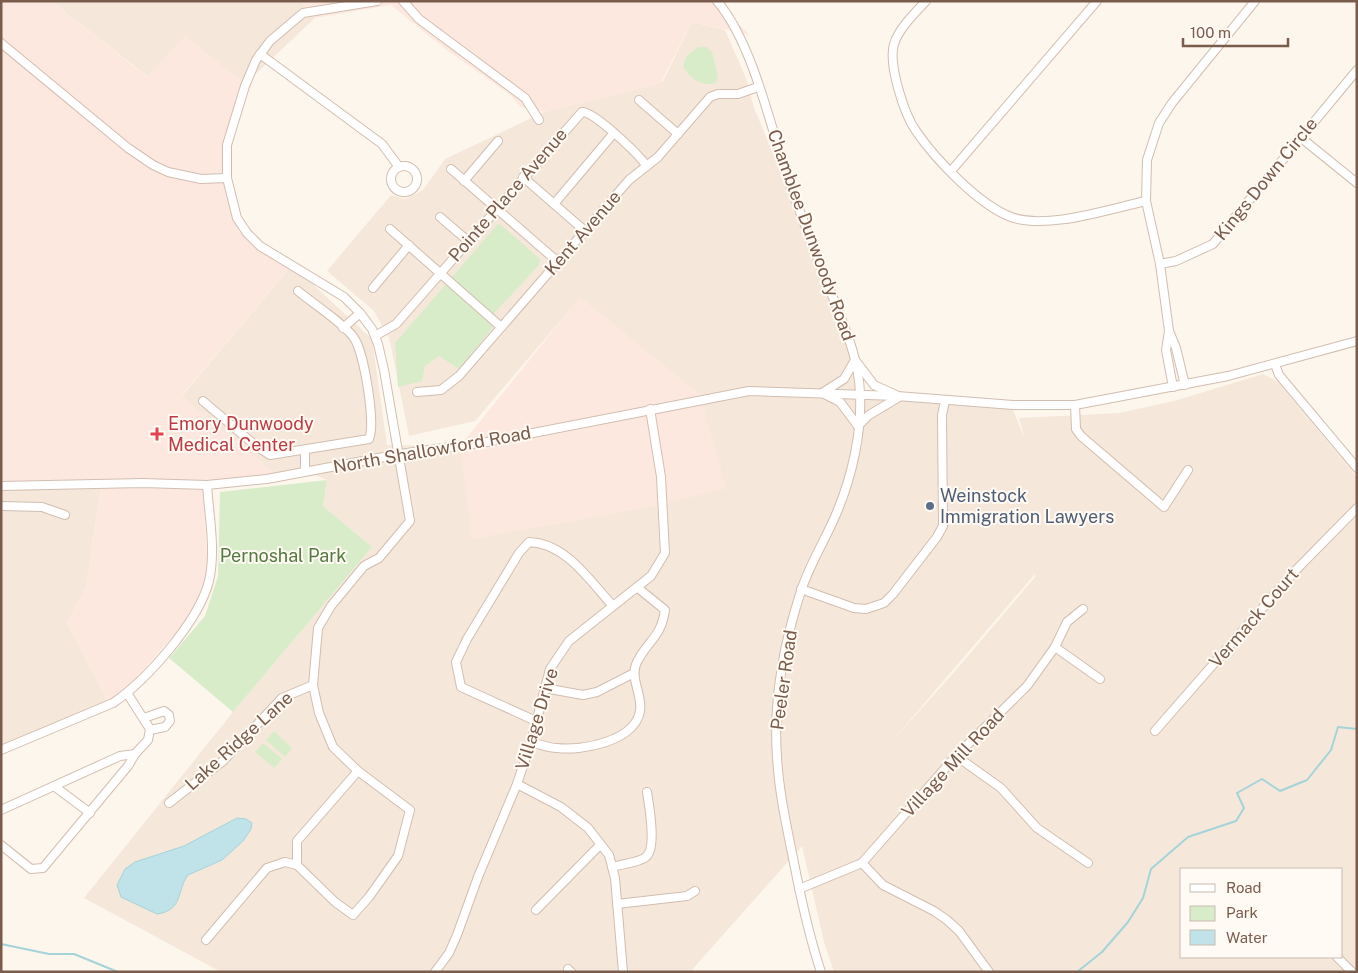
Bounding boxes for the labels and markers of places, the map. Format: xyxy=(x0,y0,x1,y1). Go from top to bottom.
place label: Emory Dunwoody Medical Center xyxy=(168,413,314,455)
marker: Emory Dunwoody Medical Center xyxy=(150,427,164,441)
place label: Weinstock Immigration Lawyers xyxy=(940,485,1114,527)
marker: Weinstock Immigration Lawyers xyxy=(924,500,936,512)

